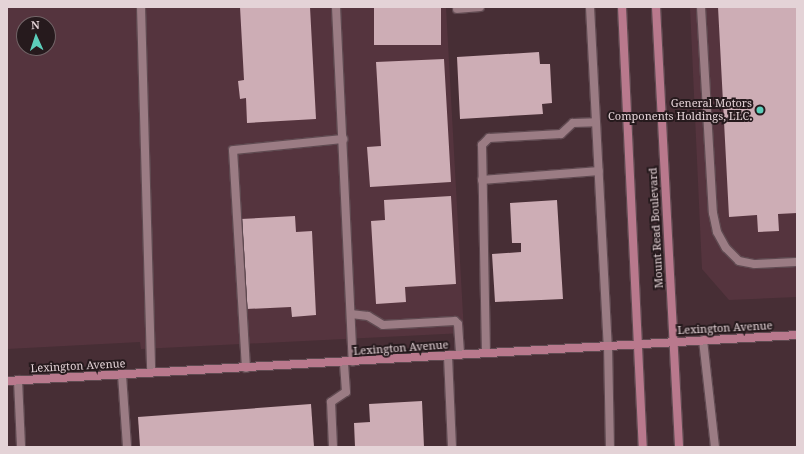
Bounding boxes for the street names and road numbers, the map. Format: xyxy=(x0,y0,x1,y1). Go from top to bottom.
street label: Mount Read Boulevard xyxy=(646,167,666,289)
street label: Lexington Avenue xyxy=(677,319,773,337)
street label: Lexington Avenue xyxy=(353,338,449,358)
street label: Lexington Avenue xyxy=(30,357,126,375)

